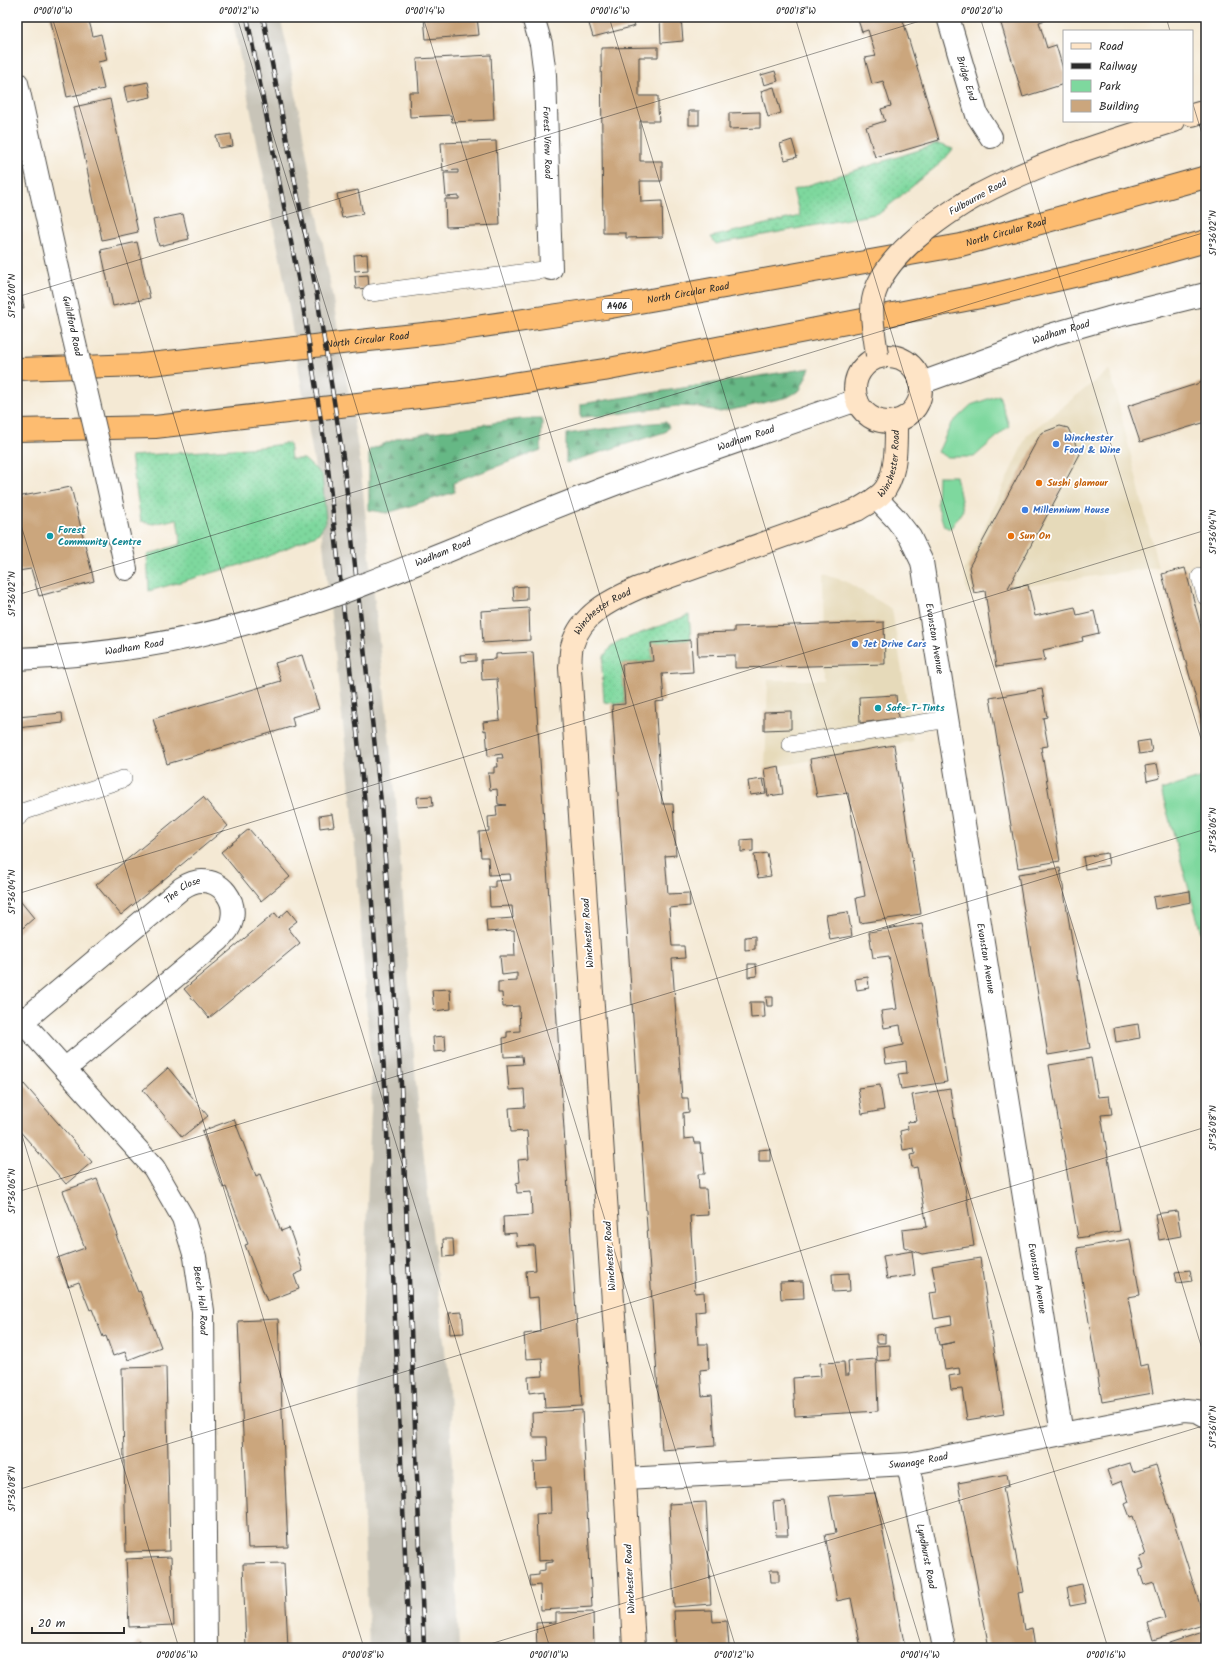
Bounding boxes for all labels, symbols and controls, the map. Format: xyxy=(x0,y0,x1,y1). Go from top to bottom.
text: 0°00'10"W xyxy=(33,3,73,19)
text: 0°00'12"W xyxy=(219,3,259,19)
text: 0°00'14"W xyxy=(405,3,445,19)
text: 0°00'16"W xyxy=(590,3,630,19)
text: 0°00'18"W xyxy=(776,3,816,19)
text: 0°00'20"W xyxy=(961,3,1003,19)
legend xyxy=(1063,30,1193,122)
text: Road xyxy=(1099,37,1124,56)
street label: Bridge End xyxy=(952,54,981,104)
text: Railway xyxy=(1099,57,1137,76)
text: Park xyxy=(1099,77,1121,96)
text: Building xyxy=(1099,97,1139,116)
street label: Forest View Road xyxy=(538,106,556,180)
street label: Fulbourne Road xyxy=(946,174,1011,220)
text: 51°36'02"N xyxy=(1205,210,1221,256)
street label: North Circular Road xyxy=(964,213,1049,251)
text: 51°36'00"N xyxy=(4,273,20,318)
street label: North Circular Road xyxy=(646,278,732,308)
street label: Guildford Road xyxy=(58,294,86,359)
road number: A406 xyxy=(602,299,632,313)
street label: Wadham Road xyxy=(1030,316,1093,349)
street label: North Circular Road xyxy=(325,328,411,353)
street label: Wadham Road xyxy=(715,421,778,456)
street label: Winchester Road xyxy=(874,429,904,501)
place label: Winchester Food & Wine xyxy=(1064,430,1120,458)
marker: Winchester Food & Wine xyxy=(1051,439,1061,449)
place label: Sushi glamour xyxy=(1047,475,1108,491)
marker: Sushi glamour xyxy=(1034,478,1044,488)
place label: Millennium House xyxy=(1033,502,1110,518)
marker: Millennium House xyxy=(1020,505,1030,515)
text: 51°36'04"N xyxy=(1205,509,1221,555)
place label: Forest Community Centre xyxy=(58,522,141,550)
place label: Sun On xyxy=(1019,528,1051,544)
marker: Forest Community Centre xyxy=(45,531,55,541)
marker: Sun On xyxy=(1006,531,1016,541)
street label: Wadham Road xyxy=(413,534,475,571)
text: 51°36'02"N xyxy=(4,571,20,617)
street label: Winchester Road xyxy=(570,584,635,638)
street label: Evanston Avenue xyxy=(921,602,948,676)
street label: Wadham Road xyxy=(104,634,166,660)
place label: Jet Drive Cars xyxy=(863,636,927,652)
marker: Jet Drive Cars xyxy=(850,639,860,649)
place label: Safe-T-Tints xyxy=(886,700,945,716)
marker: Safe-T-Tints xyxy=(873,703,883,713)
text: 51°36'06"N xyxy=(1205,807,1221,853)
text: 51°36'04"N xyxy=(4,869,20,915)
street label: The Close xyxy=(161,873,202,908)
street label: Winchester Road xyxy=(578,897,598,968)
street label: Evanston Avenue xyxy=(972,922,999,996)
text: 51°36'08"N xyxy=(1205,1105,1221,1151)
text: 51°36'06"N xyxy=(4,1168,20,1214)
street label: Winchester Road xyxy=(600,1220,620,1291)
street label: Evanston Avenue xyxy=(1023,1242,1051,1315)
street label: Beech Hall Road xyxy=(188,1265,211,1336)
text: 51°36'10"N xyxy=(1205,1405,1221,1448)
street label: Swanage Road xyxy=(888,1448,950,1473)
text: 51°36'08"N xyxy=(4,1466,20,1512)
street label: Lyndhurst Road xyxy=(912,1522,940,1591)
street label: Winchester Road xyxy=(620,1543,640,1614)
scale bar xyxy=(32,1609,124,1635)
text: 20 m xyxy=(38,1614,66,1633)
text: 0°00'06"W xyxy=(156,1647,198,1663)
text: 0°00'08"W xyxy=(342,1647,384,1663)
text: 0°00'10"W xyxy=(529,1647,569,1663)
text: 0°00'12"W xyxy=(714,1647,754,1663)
text: 0°00'14"W xyxy=(900,1647,940,1663)
text: 0°00'16"W xyxy=(1086,1647,1126,1663)

